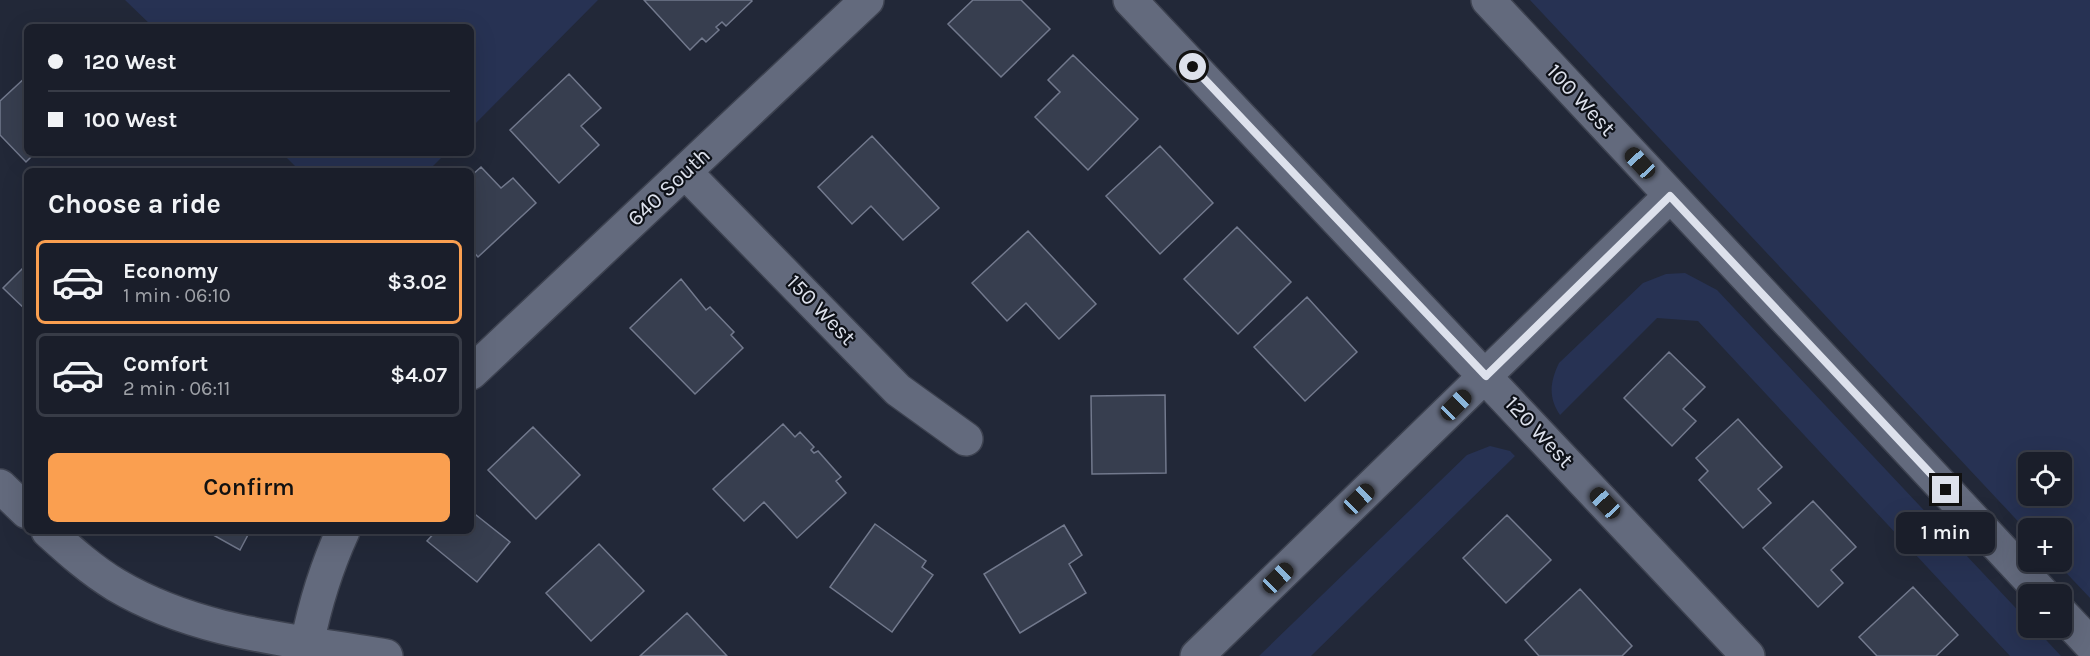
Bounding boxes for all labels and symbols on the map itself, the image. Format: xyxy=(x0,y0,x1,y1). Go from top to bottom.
route start xyxy=(1179,53,1206,80)
street label: 100 West xyxy=(1541,59,1621,141)
street label: 640 South xyxy=(622,142,716,232)
car xyxy=(1621,144,1659,182)
street label: 150 West xyxy=(781,269,861,351)
car xyxy=(1437,386,1475,424)
street label: 120 West xyxy=(1499,391,1579,473)
route end xyxy=(1932,476,1959,503)
car xyxy=(1340,480,1378,518)
car xyxy=(1586,484,1624,522)
callout: 1 min xyxy=(1896,511,1996,553)
car xyxy=(1259,559,1297,597)

